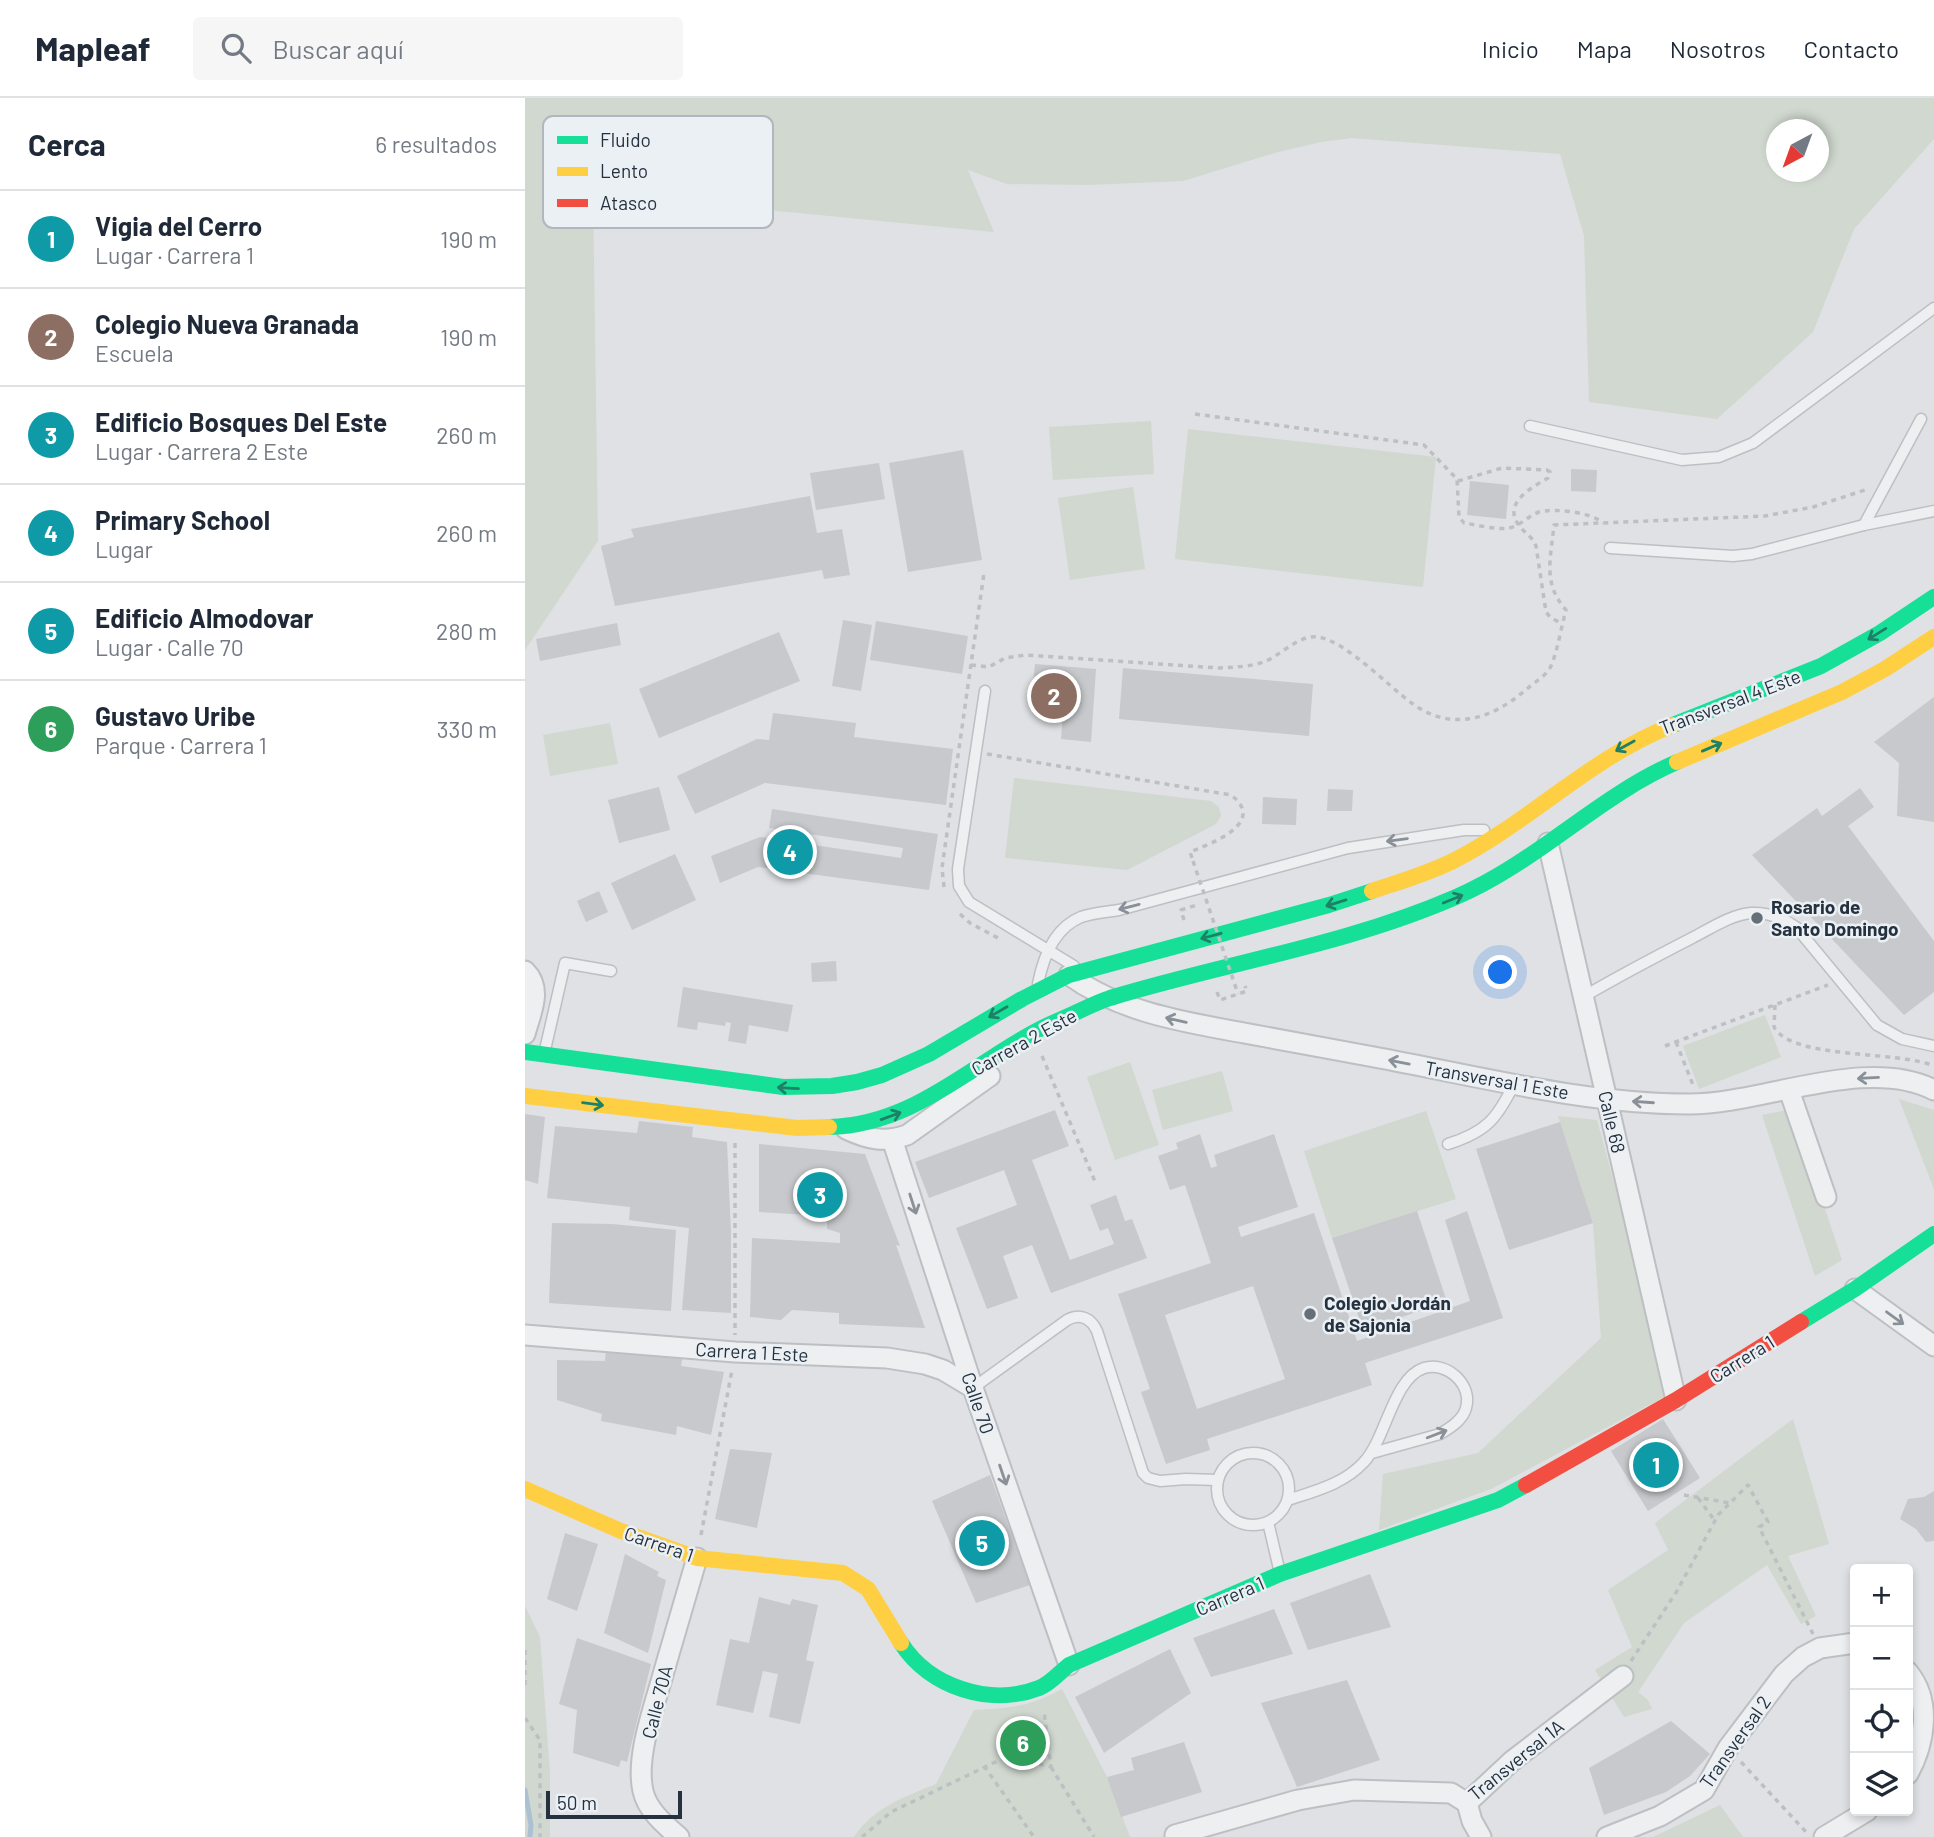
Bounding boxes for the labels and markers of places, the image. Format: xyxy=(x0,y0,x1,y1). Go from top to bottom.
pin: 2 xyxy=(1031,670,1077,722)
pin: 4 xyxy=(767,826,813,878)
place label: Rosario de Santo Domingo xyxy=(1771,895,1899,940)
marker: Rosario de Santo Domingo xyxy=(1749,910,1765,926)
pin: 3 xyxy=(797,1169,843,1221)
place label: Colegio Jordán de Sajonia xyxy=(1324,1291,1451,1336)
marker: Colegio Jordán de Sajonia xyxy=(1302,1306,1318,1322)
pin: 1 xyxy=(1633,1439,1679,1491)
pin: 5 xyxy=(959,1517,1005,1569)
pin: 6 xyxy=(1000,1717,1046,1769)

